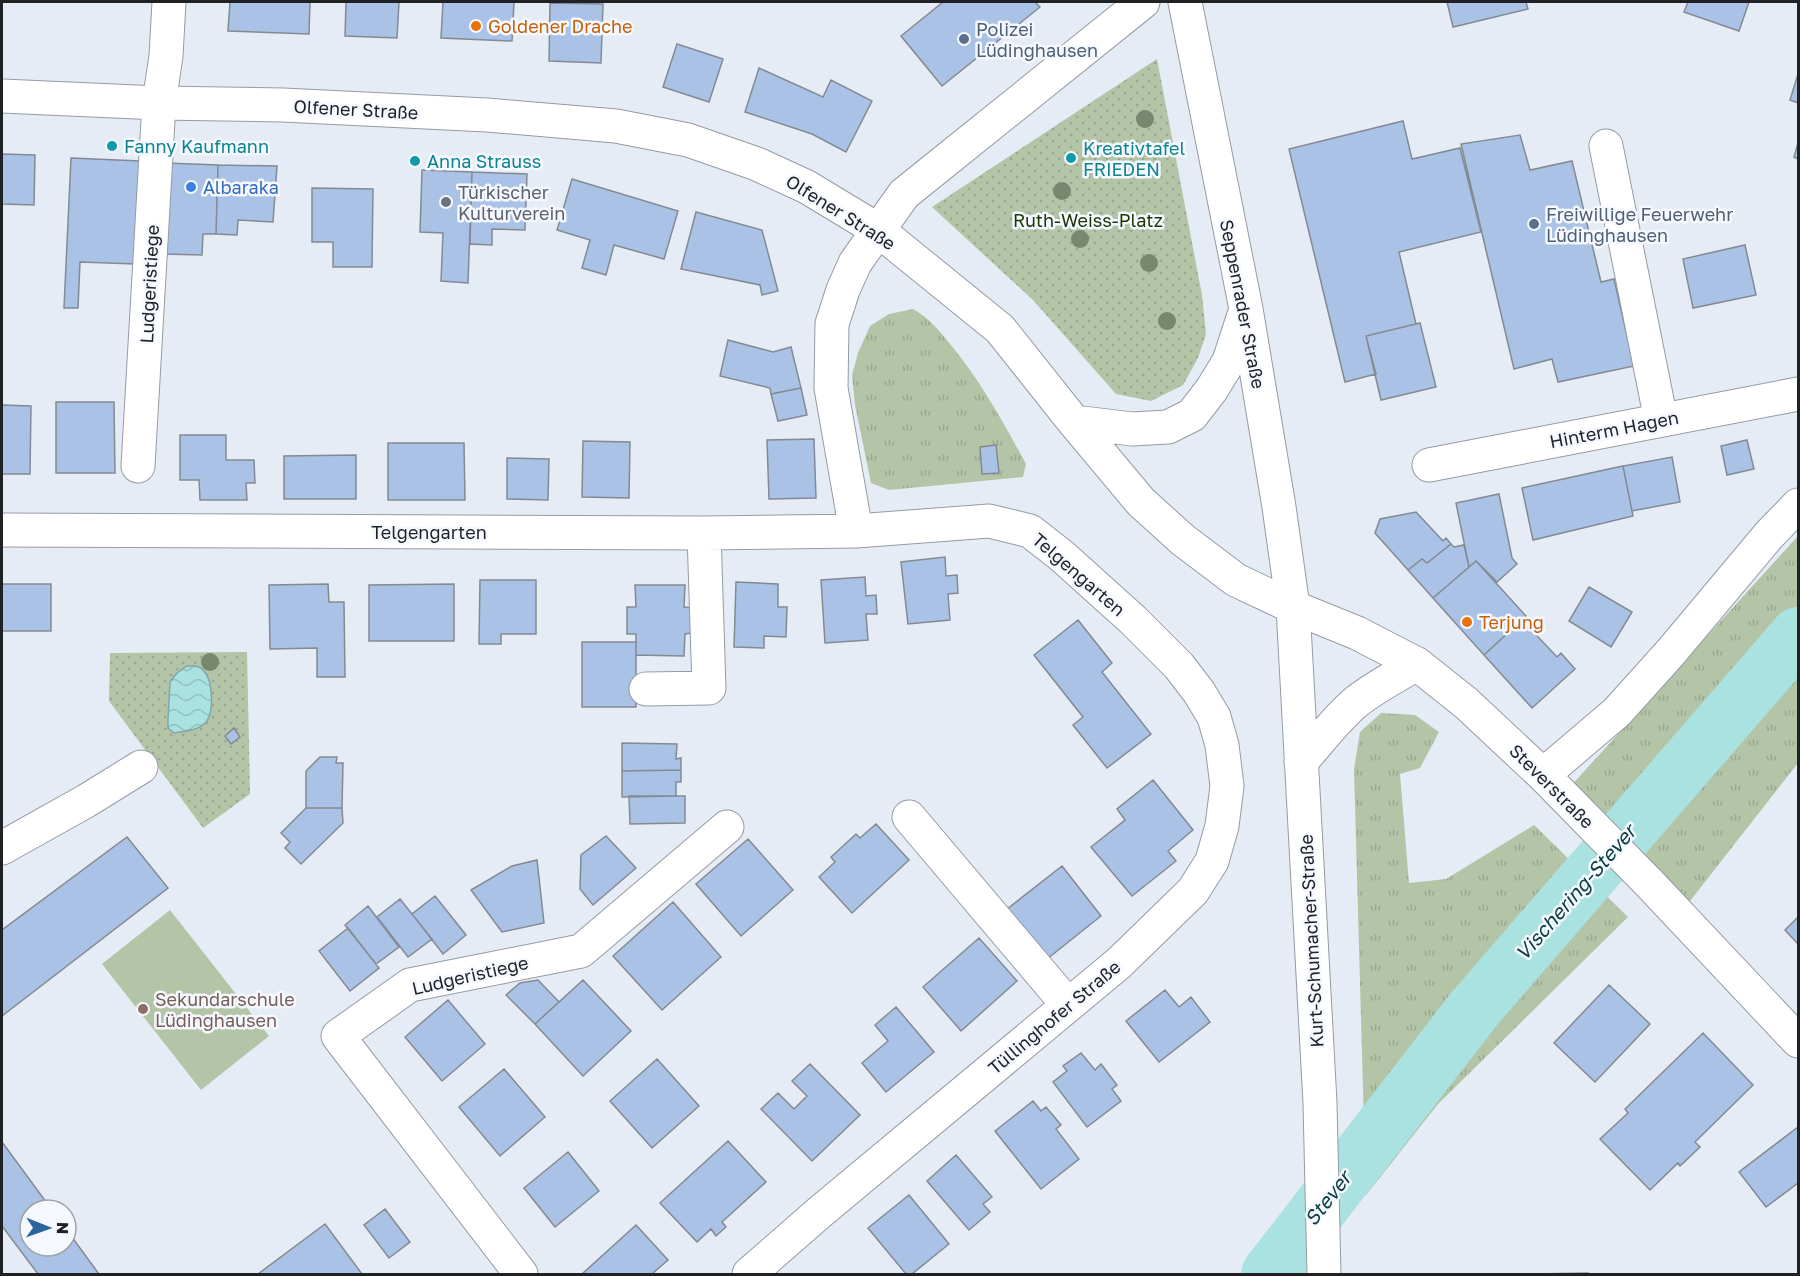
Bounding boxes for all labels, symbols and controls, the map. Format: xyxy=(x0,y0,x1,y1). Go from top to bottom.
place label: Goldener Drache xyxy=(488,15,633,37)
place label: Polizei Lüdinghausen xyxy=(976,18,1098,61)
marker: Goldener Drache xyxy=(469,19,483,33)
marker: Polizei Lüdinghausen xyxy=(957,32,971,46)
street label: Olfener Straße xyxy=(293,95,419,123)
place label: Fanny Kaufmann xyxy=(124,135,269,157)
place label: Kreativtafel FRIEDEN xyxy=(1083,137,1186,180)
marker: Fanny Kaufmann xyxy=(105,139,119,153)
place label: Anna Strauss xyxy=(427,150,541,172)
marker: Kreativtafel FRIEDEN xyxy=(1064,151,1078,165)
marker: Anna Strauss xyxy=(408,154,422,168)
street label: Olfener Straße xyxy=(782,170,900,254)
place label: Albaraka xyxy=(203,176,279,198)
marker: Albaraka xyxy=(184,180,198,194)
place label: Türkischer Kulturverein xyxy=(458,181,565,224)
marker: Türkischer Kulturverein xyxy=(439,195,453,209)
place label: Freiwillige Feuerwehr Lüdinghausen xyxy=(1546,203,1733,246)
park label: Ruth-Weiss-Platz xyxy=(1013,209,1163,231)
marker: Freiwillige Feuerwehr Lüdinghausen xyxy=(1527,217,1541,231)
street label: Seppenrader Straße xyxy=(1216,218,1270,390)
street label: Ludgeristiege xyxy=(135,224,163,344)
street label: Hinterm Hagen xyxy=(1548,406,1680,452)
street label: Telgengarten xyxy=(371,521,487,543)
street label: Telgengarten xyxy=(1028,528,1130,620)
place label: Terjung xyxy=(1479,611,1544,633)
marker: Terjung xyxy=(1460,615,1474,629)
street label: Steverstraße xyxy=(1505,739,1599,833)
water label: Vischering-Stever xyxy=(1510,817,1643,965)
street label: Kurt-Schumacher-Straße xyxy=(1294,834,1328,1048)
street label: Ludgeristiege xyxy=(410,951,530,999)
street label: Tüllinghofer Straße xyxy=(984,955,1124,1079)
place label: Sekundarschule Lüdinghausen xyxy=(155,988,295,1031)
marker: Sekundarschule Lüdinghausen xyxy=(136,1002,150,1016)
water label: Stever xyxy=(1299,1164,1357,1230)
north arrow xyxy=(18,1198,78,1258)
text: N xyxy=(53,1222,73,1235)

